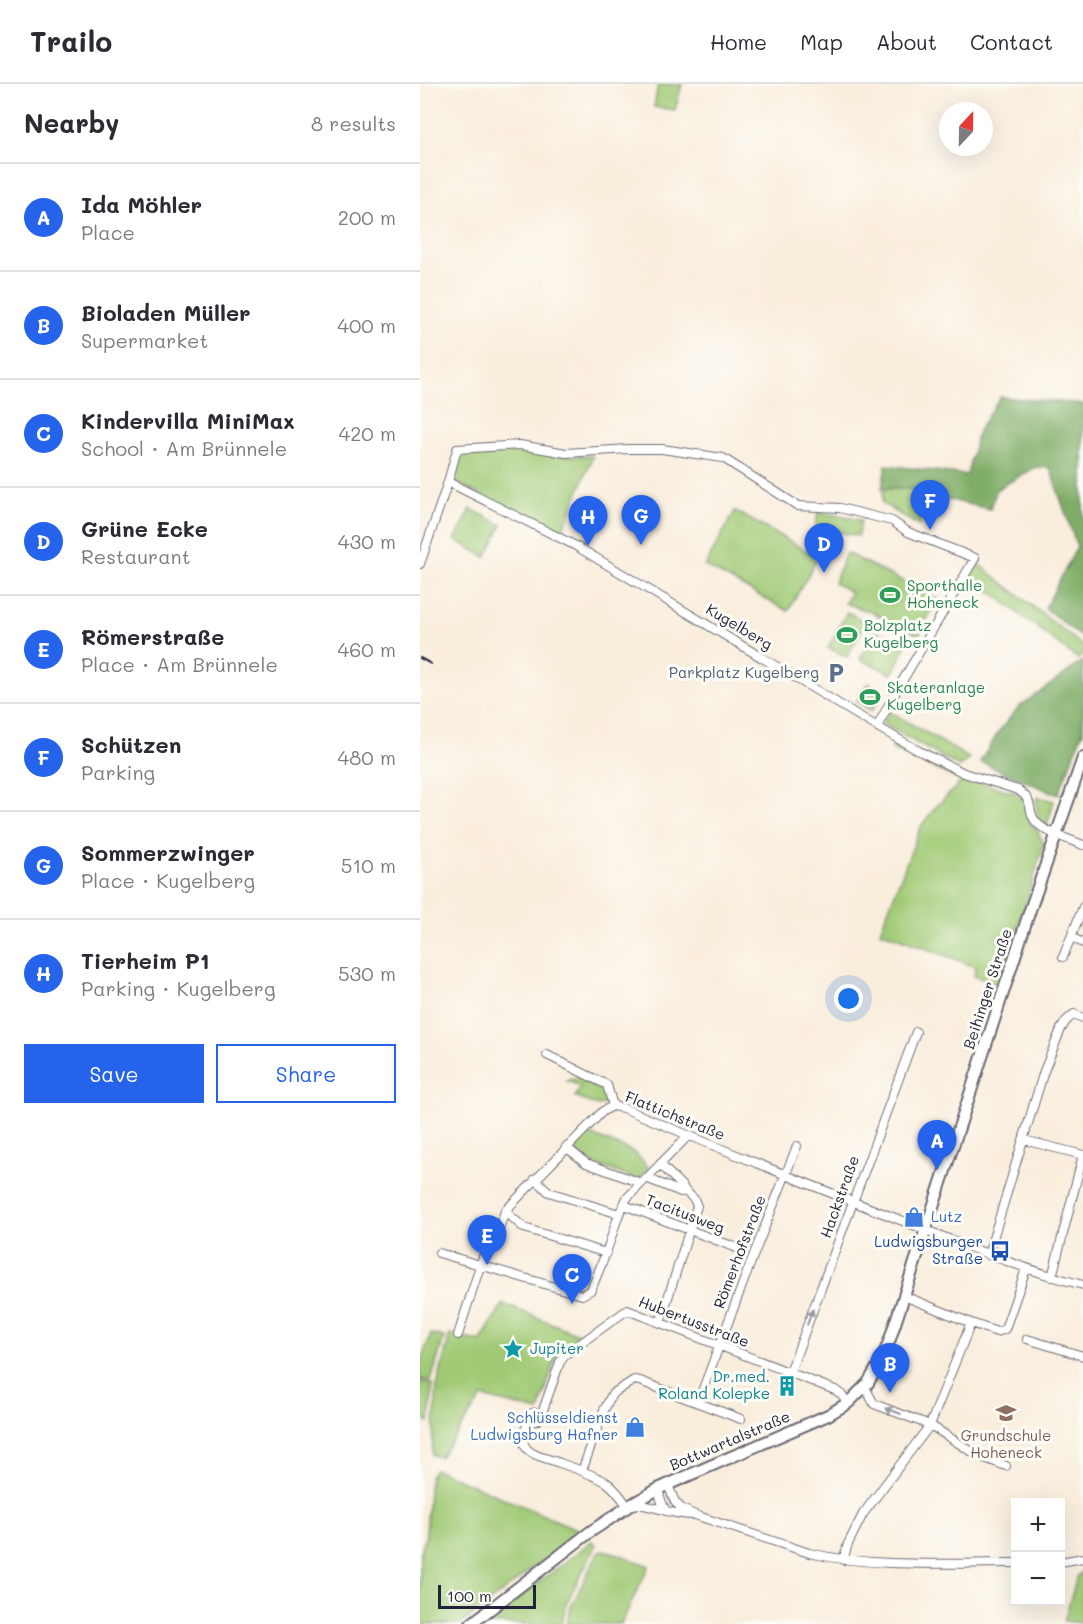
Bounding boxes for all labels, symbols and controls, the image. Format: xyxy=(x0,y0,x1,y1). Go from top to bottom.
text: Trailo xyxy=(30,23,112,59)
text: Home xyxy=(710,28,767,55)
text: Map xyxy=(800,28,843,55)
text: About xyxy=(876,28,937,55)
text: Contact xyxy=(970,28,1053,55)
north arrow xyxy=(939,102,993,156)
text: Nearby xyxy=(24,106,119,140)
text: 8 results xyxy=(311,110,396,136)
text: Ida Möhler xyxy=(81,190,202,219)
text: A xyxy=(37,204,50,230)
text: 200 m xyxy=(338,204,396,230)
text: Place xyxy=(81,219,135,245)
text: Bioladen Müller xyxy=(81,298,251,327)
text: B xyxy=(37,312,50,338)
text: 400 m xyxy=(337,312,396,338)
text: Supermarket xyxy=(81,327,208,353)
text: Kindervilla MiniMax xyxy=(81,406,295,435)
text: C xyxy=(36,420,51,446)
text: 420 m xyxy=(338,420,396,446)
text: School · Am Brünnele xyxy=(81,435,287,461)
pin: F xyxy=(910,480,950,530)
pin: H xyxy=(568,496,608,546)
pin: G xyxy=(622,496,660,545)
text: Grüne Ecke xyxy=(81,514,208,543)
pin: D xyxy=(804,524,844,573)
text: D xyxy=(36,528,51,554)
text: 430 m xyxy=(338,528,396,554)
text: Restaurant xyxy=(81,543,191,569)
place label: Sporthalle Hoheneck xyxy=(907,575,982,612)
sports icon: Sporthalle Hoheneck xyxy=(878,583,902,607)
street label: Kugelberg xyxy=(703,598,777,654)
place label: Bolzplatz Kugelberg xyxy=(864,615,938,652)
text: Römerstraße xyxy=(81,622,224,651)
sports icon: Bolzplatz Kugelberg xyxy=(835,623,859,647)
text: E xyxy=(37,636,50,662)
text: 460 m xyxy=(338,636,396,662)
text: Place · Am Brünnele xyxy=(81,651,278,677)
parking icon: Parkplatz Kugelberg xyxy=(824,661,848,685)
place label: Parkplatz Kugelberg xyxy=(669,662,819,682)
place label: Skateranlage Kugelberg xyxy=(887,677,985,714)
sports icon: Skateranlage Kugelberg xyxy=(858,685,882,709)
text: Schützen xyxy=(81,730,181,759)
text: F xyxy=(37,744,50,770)
text: 480 m xyxy=(337,744,396,770)
text: Parking xyxy=(81,759,155,785)
text: Sommerzwinger xyxy=(81,838,255,867)
text: G xyxy=(36,852,51,878)
text: 510 m xyxy=(341,852,396,878)
text: Place · Kugelberg xyxy=(81,867,255,893)
street label: Beihinger Straße xyxy=(958,926,1016,1052)
text: Tierheim P1 xyxy=(81,946,210,975)
text: H xyxy=(35,960,52,986)
text: 530 m xyxy=(338,960,396,986)
text: Parking · Kugelberg xyxy=(81,975,276,1001)
your location xyxy=(834,984,863,1013)
button: Save xyxy=(24,1044,204,1103)
button: Share xyxy=(216,1044,396,1103)
street label: Flattichstraße xyxy=(622,1086,728,1144)
pin: A xyxy=(918,1120,956,1170)
street label: Hackstraße xyxy=(815,1153,863,1241)
street label: Tacitusweg xyxy=(643,1189,728,1237)
street label: Römerhofstraße xyxy=(708,1192,770,1311)
shop icon: Lutz xyxy=(902,1205,926,1229)
place label: Lutz xyxy=(931,1206,962,1226)
pin: E xyxy=(468,1216,506,1265)
place label: Ludwigsburger Straße xyxy=(874,1231,983,1268)
bus stop icon: Ludwigsburger Straße xyxy=(988,1239,1012,1263)
pin: C xyxy=(552,1254,592,1304)
street label: Hubertusstraße xyxy=(636,1291,753,1351)
one-way arrow xyxy=(806,1308,816,1326)
place icon: Jupiter xyxy=(501,1337,525,1361)
place label: Jupiter xyxy=(530,1338,584,1358)
pin: B xyxy=(870,1344,910,1393)
place label: Dr.med. Roland Kolepke xyxy=(658,1366,770,1403)
building icon: Dr.med. Roland Kolepke xyxy=(775,1374,799,1398)
school or university icon: Grundschule Hoheneck xyxy=(994,1401,1018,1425)
street label: Bottwartalstraße xyxy=(666,1406,793,1475)
one-way arrow xyxy=(884,1406,902,1415)
place label: Schlüsseldienst Ludwigsburg Hafner xyxy=(470,1407,618,1444)
shop icon: Schlüsseldienst Ludwigsburg Hafner xyxy=(623,1415,647,1439)
place label: Grundschule Hoheneck xyxy=(961,1425,1051,1462)
map controls xyxy=(1011,1498,1065,1606)
button: + xyxy=(1011,1498,1065,1552)
button: − xyxy=(1011,1552,1065,1606)
scale bar xyxy=(438,1582,536,1610)
text: 100 m xyxy=(447,1585,492,1606)

